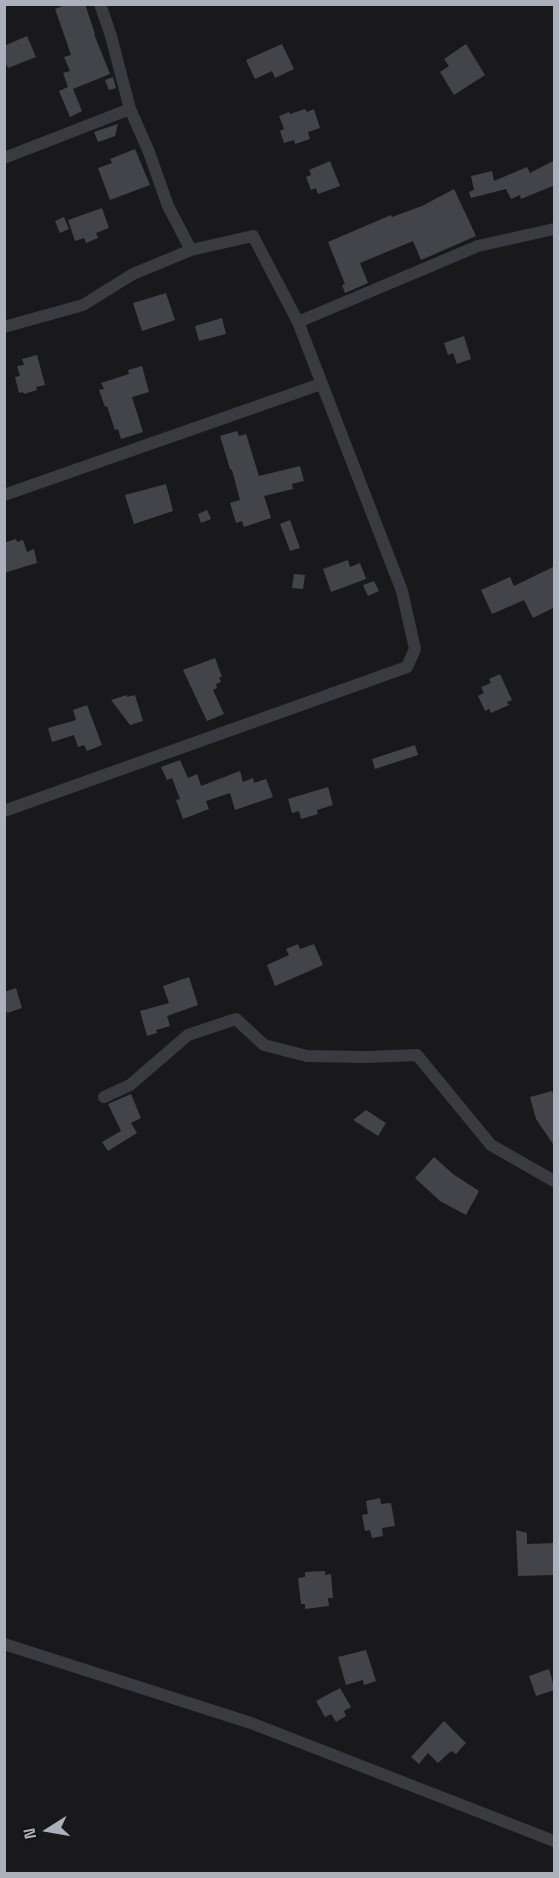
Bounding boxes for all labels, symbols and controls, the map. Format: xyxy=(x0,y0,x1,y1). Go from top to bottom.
north arrow xyxy=(18,1800,78,1860)
text: N xyxy=(19,1826,41,1841)

